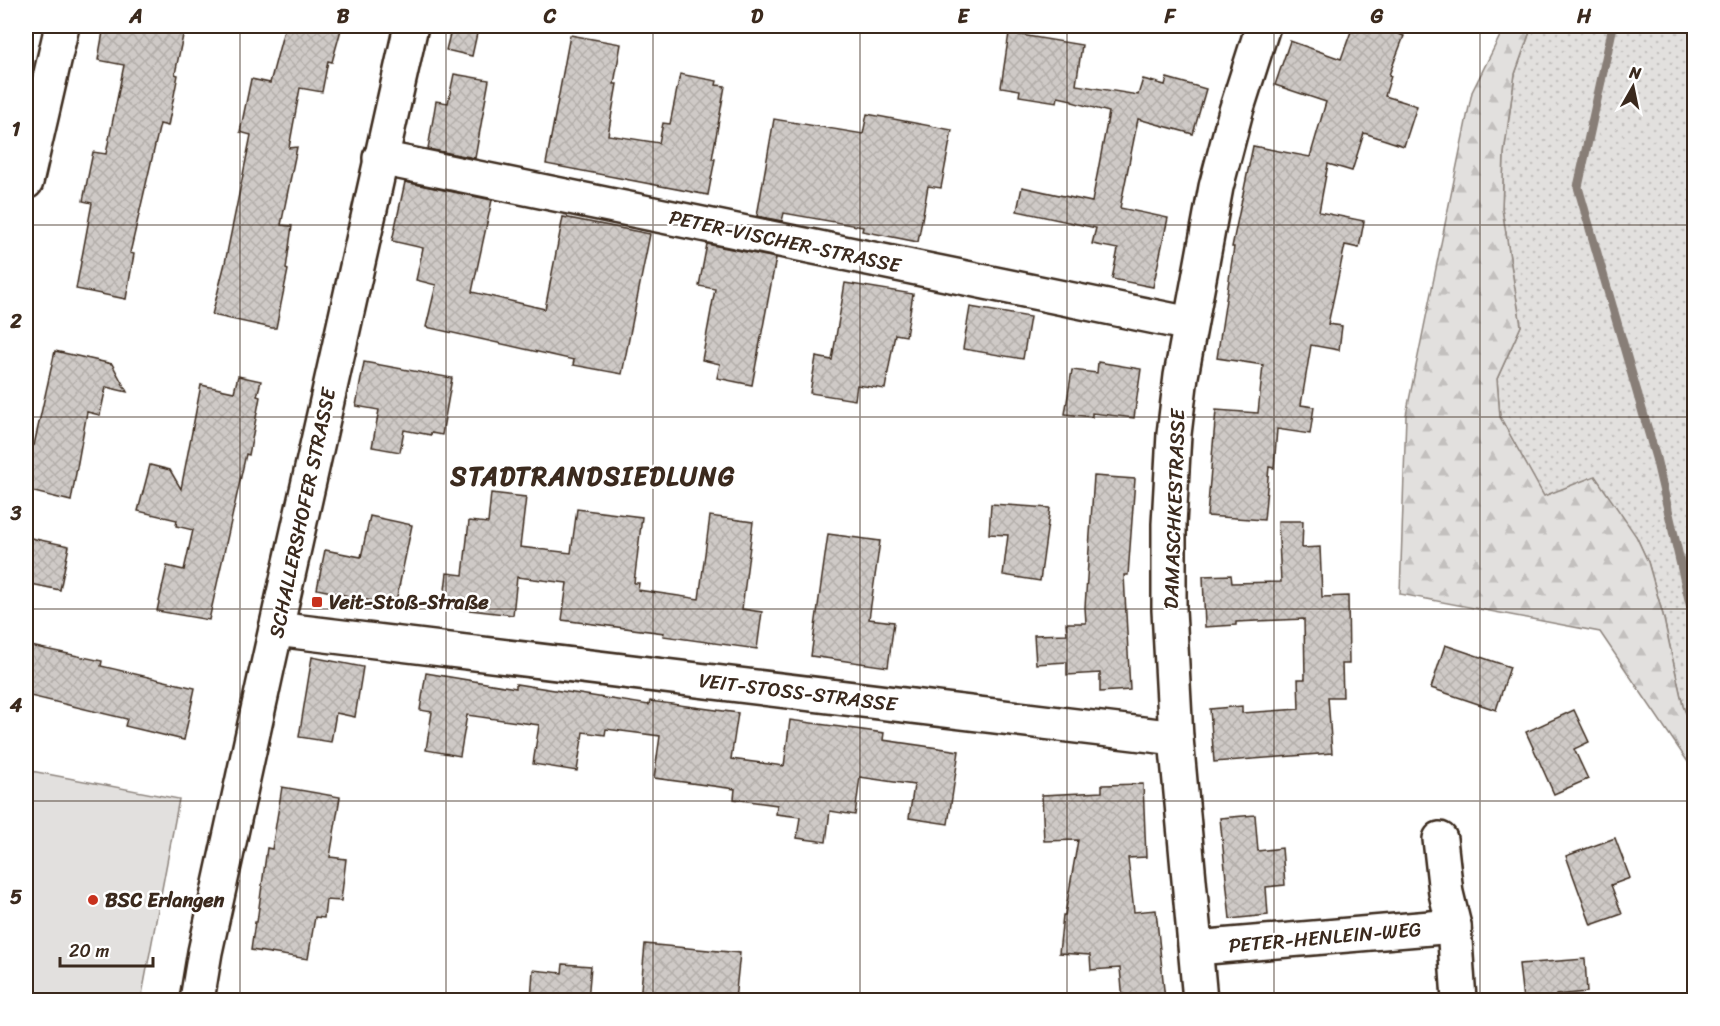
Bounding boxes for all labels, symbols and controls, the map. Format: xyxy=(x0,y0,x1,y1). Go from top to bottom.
text: A xyxy=(128,0,143,34)
text: B xyxy=(337,0,350,34)
text: C xyxy=(543,0,557,34)
text: D xyxy=(751,0,764,34)
text: E xyxy=(957,0,970,34)
text: F xyxy=(1164,0,1177,34)
text: G xyxy=(1370,0,1384,34)
text: H xyxy=(1576,0,1592,34)
north arrow xyxy=(1603,57,1663,117)
text: N xyxy=(1627,57,1644,88)
text: 1 xyxy=(12,112,21,147)
street label: PETER-VISCHER-STRASSE xyxy=(666,200,906,284)
text: 2 xyxy=(9,304,22,339)
street label: SCHALLERSHOFER STRASSE xyxy=(259,383,346,641)
street label: DAMASCHKESTRASSE xyxy=(1154,407,1196,610)
district label: STADTRANDSIEDLUNG xyxy=(449,453,736,499)
text: 3 xyxy=(10,496,22,531)
place label: Veit-Stoß-Straße xyxy=(329,585,489,620)
marker: Veit-Stoß-Straße xyxy=(310,595,324,609)
street label: VEIT-STOSS-STRASSE xyxy=(697,663,901,722)
text: 4 xyxy=(9,688,23,723)
text: 5 xyxy=(10,880,22,915)
place label: BSC Erlangen xyxy=(105,883,225,918)
marker: BSC Erlangen xyxy=(86,893,100,907)
street label: PETER-HENLEIN-WEG xyxy=(1227,912,1423,963)
scale bar xyxy=(60,930,153,968)
text: 20 m xyxy=(69,935,109,967)

